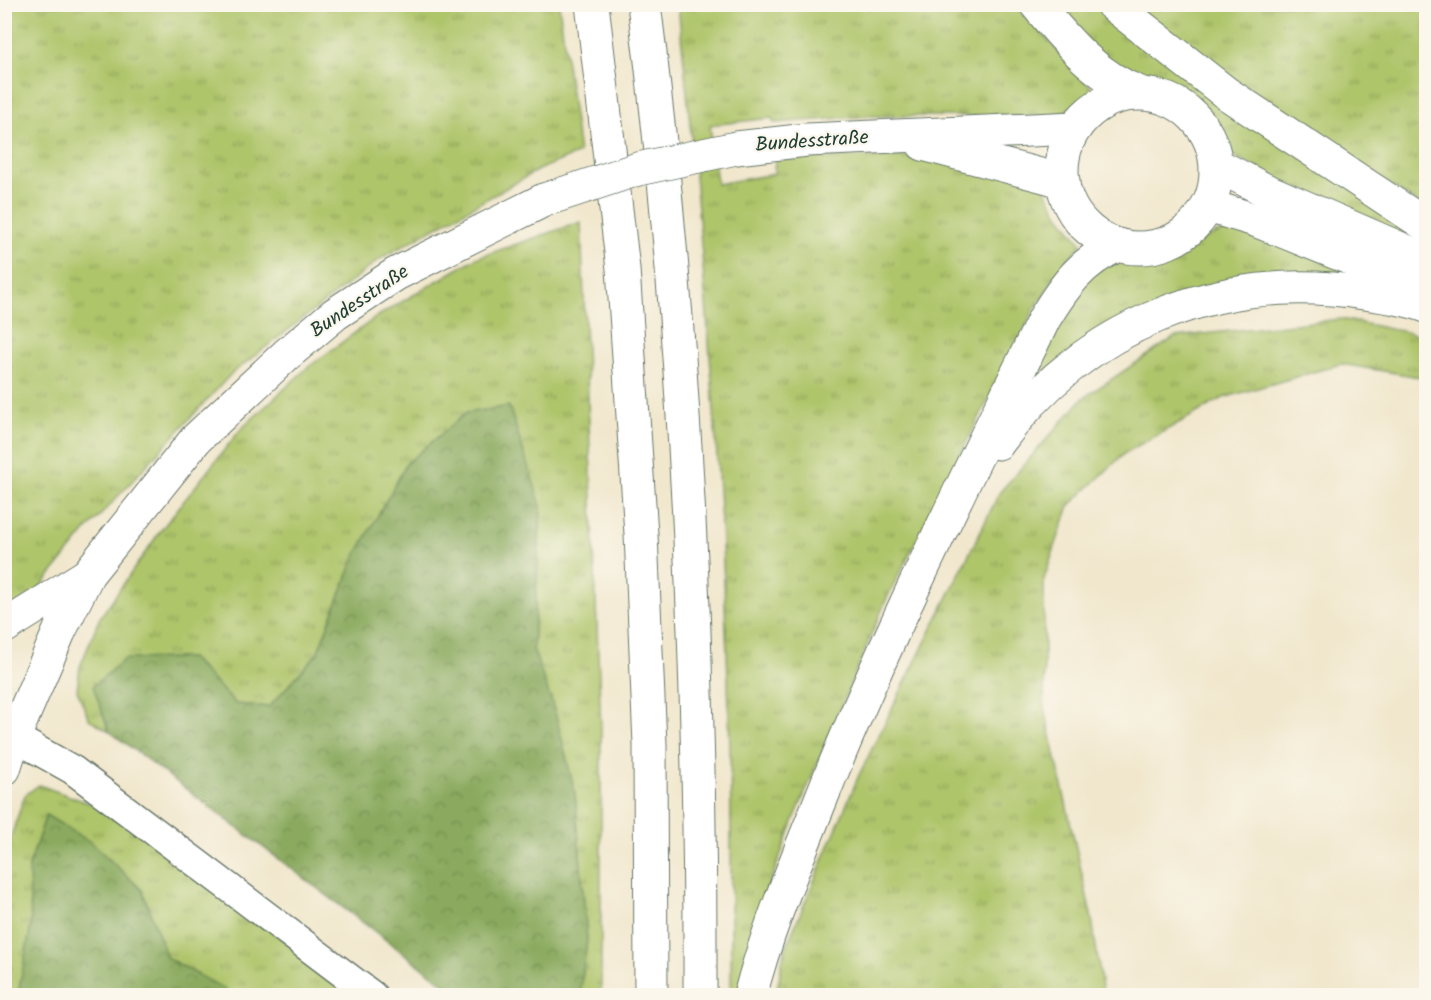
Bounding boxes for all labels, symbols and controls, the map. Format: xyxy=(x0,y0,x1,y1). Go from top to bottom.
street label: Bundesstraße xyxy=(754,122,870,162)
street label: Bundesstraße xyxy=(304,257,416,347)

